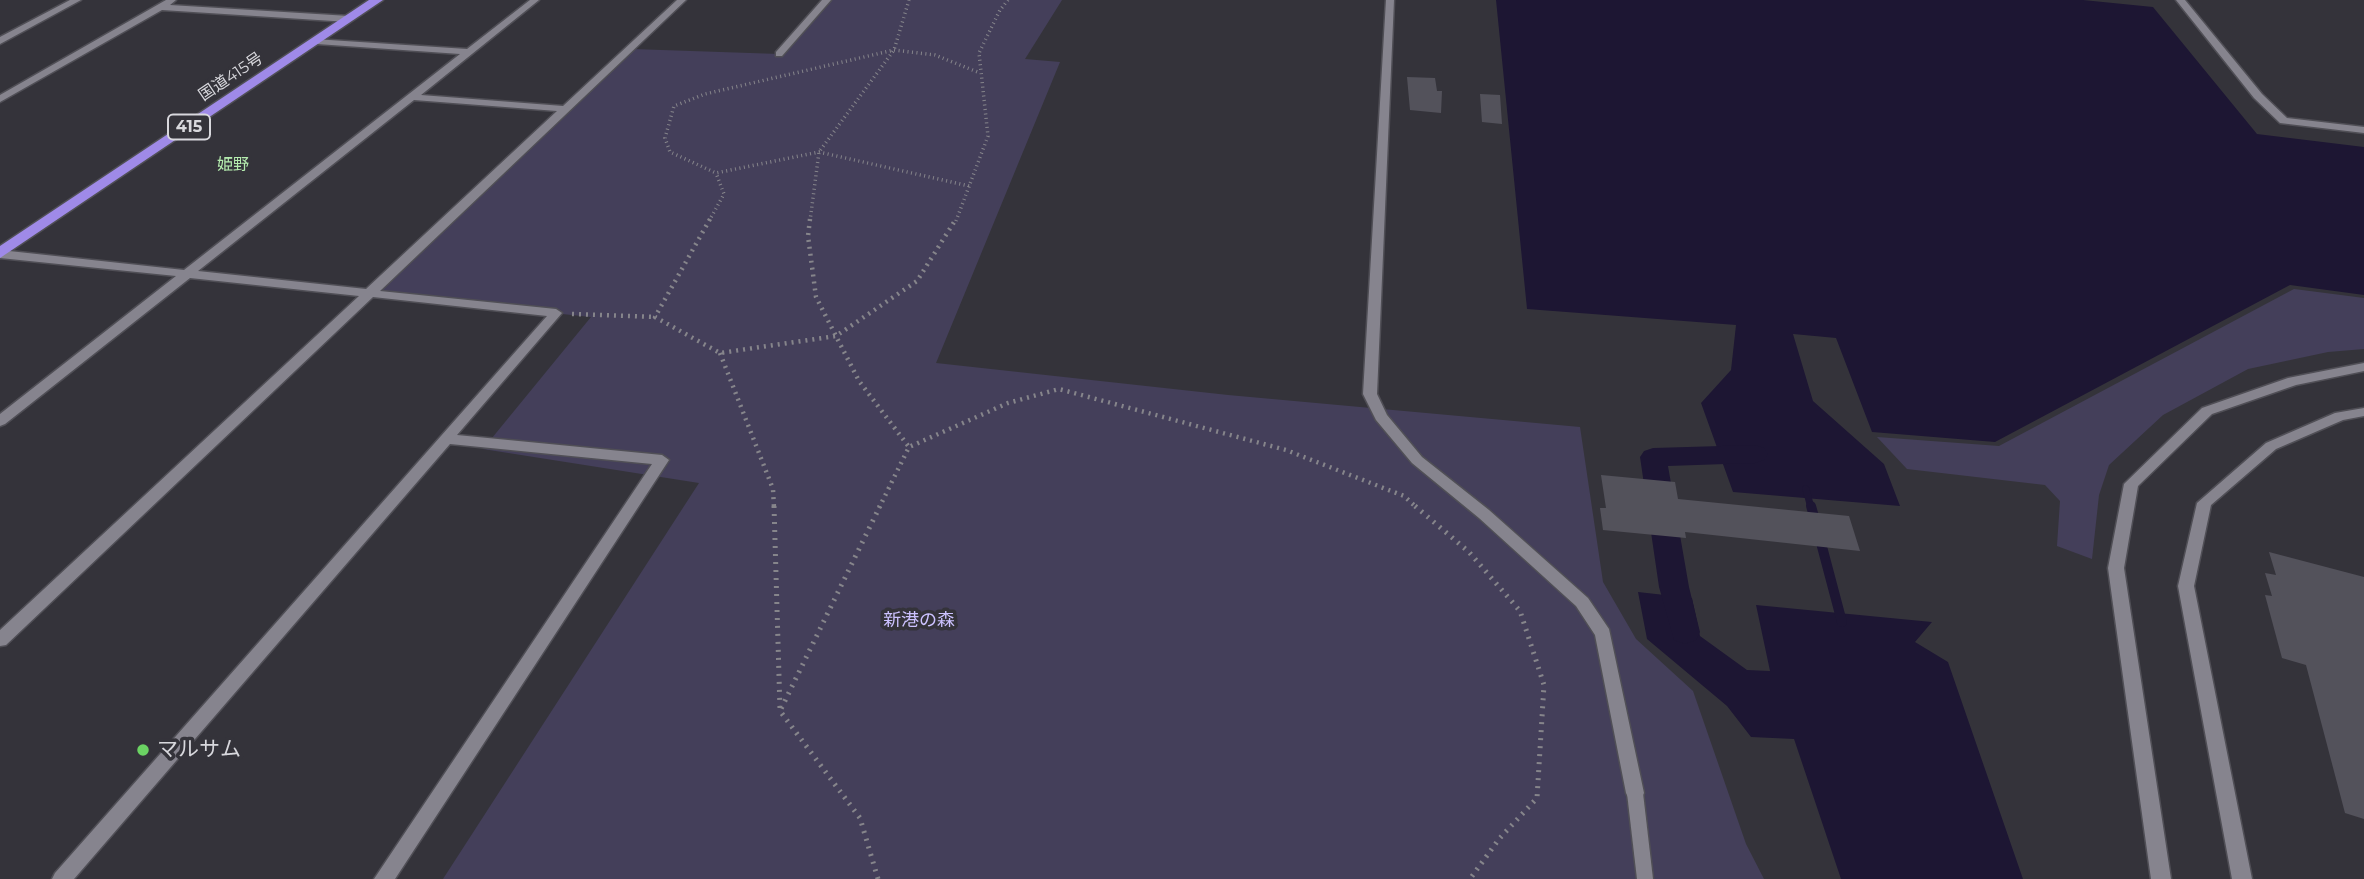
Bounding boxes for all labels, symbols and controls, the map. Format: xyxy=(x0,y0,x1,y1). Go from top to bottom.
street label: 国道415号 xyxy=(195,49,267,105)
road number: 415 xyxy=(168,114,210,140)
district label: 姫野 xyxy=(217,155,249,175)
park label: 新港の森 xyxy=(883,610,955,632)
place label: マルサム xyxy=(157,737,241,763)
marker: マルサム xyxy=(135,742,151,758)

